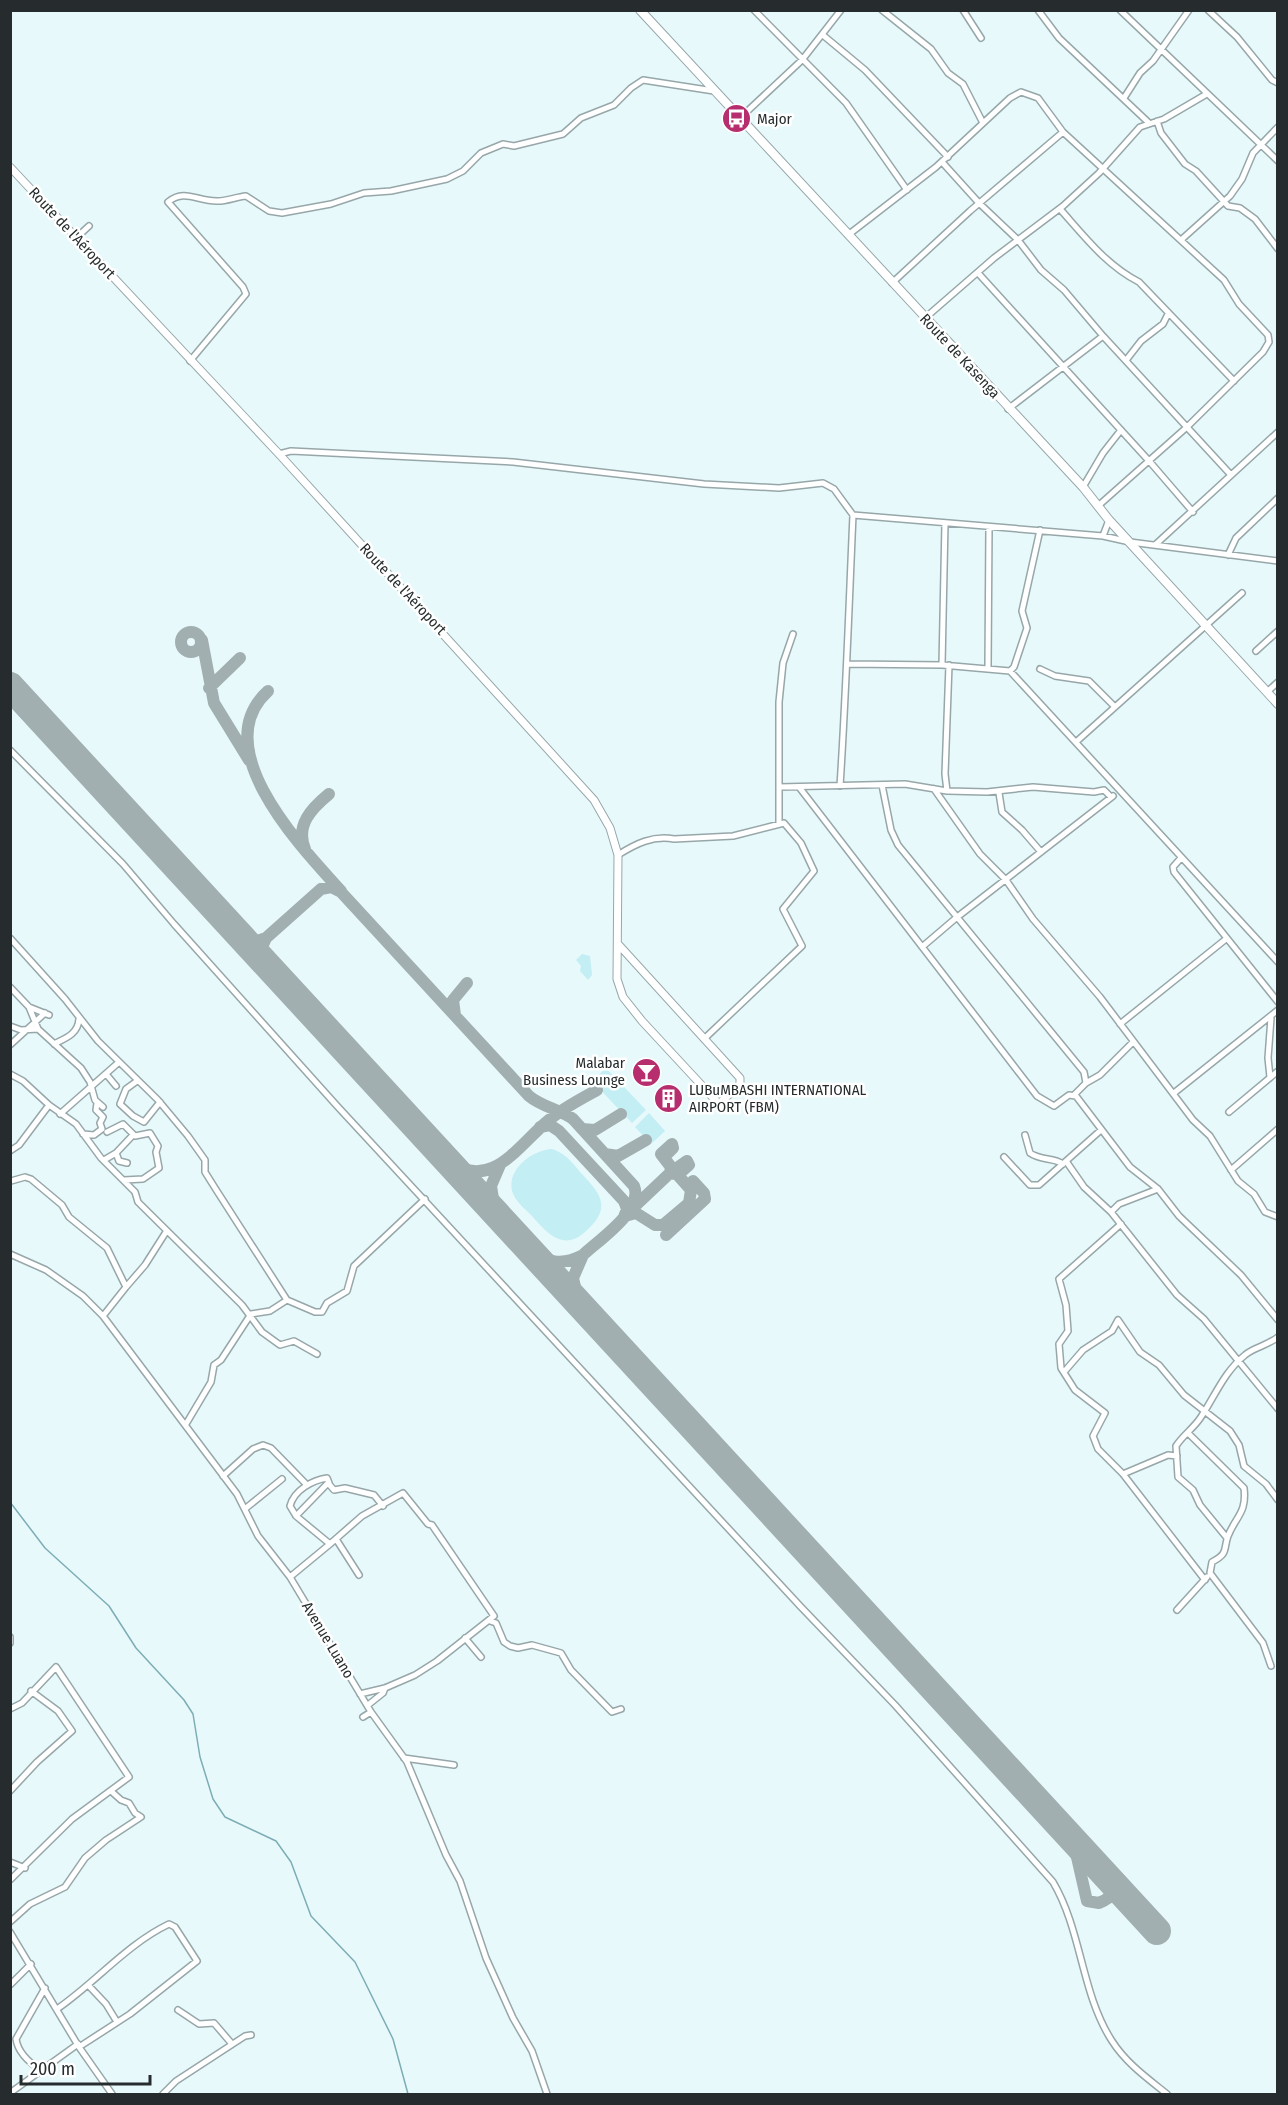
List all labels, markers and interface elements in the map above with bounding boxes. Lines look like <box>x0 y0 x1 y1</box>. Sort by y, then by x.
bus stop icon: Major <box>720 103 752 135</box>
place label: Major <box>757 110 793 128</box>
street label: Route de l'Aéroport <box>25 183 119 283</box>
street label: Route de Kasenga <box>916 310 1004 402</box>
street label: Route de l'Aéroport <box>356 539 450 639</box>
place label: Malabar Business Lounge <box>523 1054 626 1089</box>
bar icon: Malabar Business Lounge <box>630 1056 662 1088</box>
place label: LUBuMBASHI INTERNATIONAL AIRPORT (FBM) <box>689 1081 867 1116</box>
building icon: LUBuMBASHI INTERNATIONAL AIRPORT (FBM) <box>652 1083 684 1115</box>
street label: Avenue Luano <box>298 1598 358 1682</box>
scale bar <box>21 2048 150 2086</box>
text: 200 m <box>30 2058 75 2080</box>

